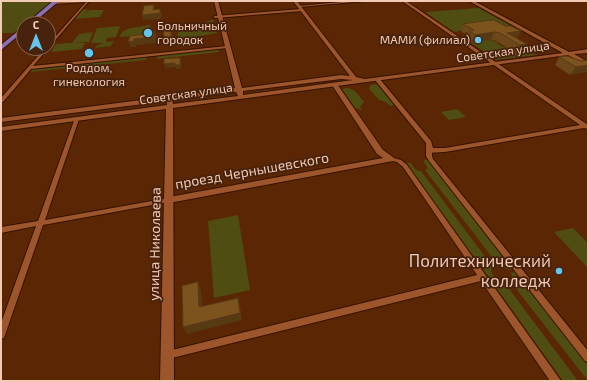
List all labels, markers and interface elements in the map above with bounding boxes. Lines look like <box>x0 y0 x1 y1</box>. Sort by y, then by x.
north arrow <box>16 16 56 56</box>
text: С <box>33 18 39 31</box>
place label: Больничный городок <box>157 19 227 47</box>
marker: Больничный городок <box>142 27 154 39</box>
place label: МАМИ (филиал) <box>380 33 470 47</box>
marker: МАМИ (филиал) <box>473 35 483 45</box>
street label: Советская улица <box>455 38 551 66</box>
marker: Роддом, гинекология <box>83 47 95 59</box>
place label: Роддом, гинекология <box>53 61 125 89</box>
street label: Советская улица <box>138 80 234 108</box>
street label: проезд Чернышевского <box>174 149 330 193</box>
street label: улица Николаева <box>146 187 164 301</box>
place label: Политехнический колледж <box>409 251 551 291</box>
marker: Политехнический колледж <box>554 266 564 276</box>

